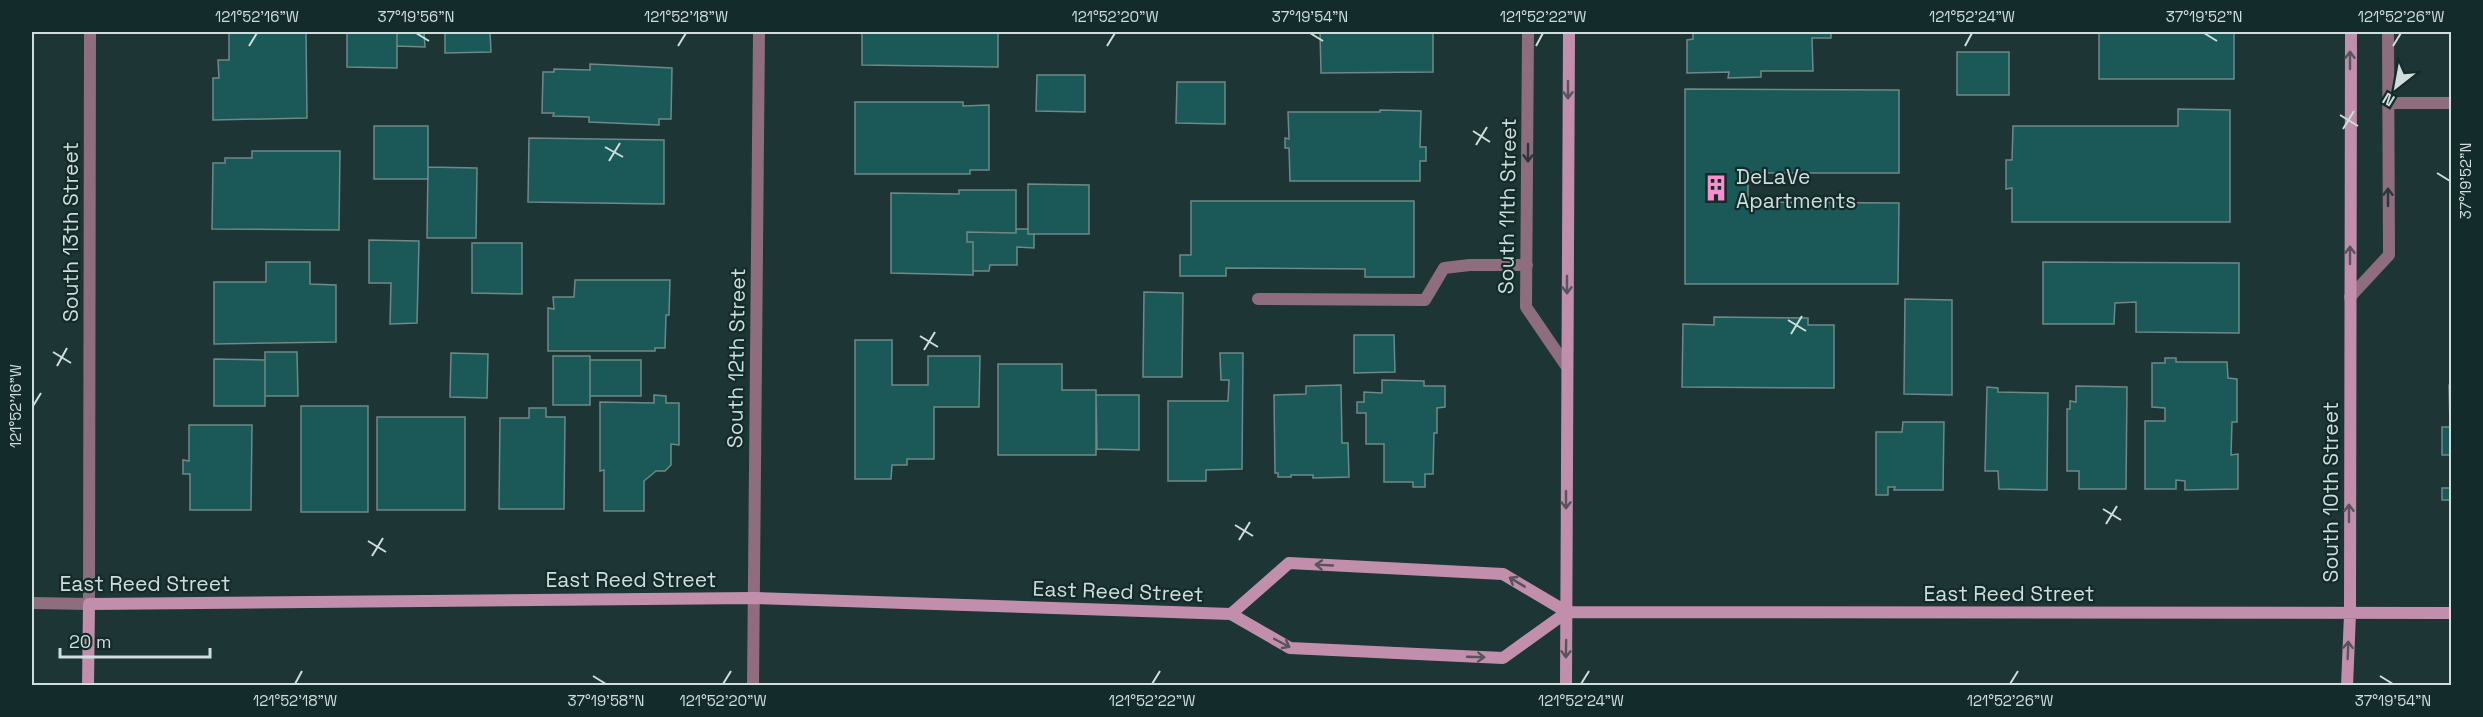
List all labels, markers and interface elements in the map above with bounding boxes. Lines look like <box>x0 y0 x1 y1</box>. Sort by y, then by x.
text: 121°52'16"W <box>215 7 299 26</box>
text: 37°19'56"N <box>378 7 454 26</box>
text: 121°52'18"W <box>644 7 728 26</box>
text: 121°52'20"W <box>1071 7 1159 26</box>
text: 37°19'54"N <box>1272 7 1348 26</box>
text: 121°52'22"W <box>1500 7 1586 26</box>
text: 121°52'24"W <box>1929 7 2015 26</box>
text: 37°19'52"N <box>2166 7 2242 26</box>
text: 121°52'26"W <box>2358 7 2444 26</box>
one-way arrow <box>2345 51 2356 71</box>
north arrow <box>2366 57 2426 117</box>
one-way arrow <box>1562 79 1574 99</box>
text: N <box>2379 88 2399 111</box>
street label: South 11th Street <box>1492 118 1522 294</box>
street label: South 13th Street <box>57 142 84 322</box>
one-way arrow <box>1522 142 1534 162</box>
text: 37°19'52"N <box>2456 143 2475 219</box>
place label: DeLaVe Apartments <box>1736 163 1856 214</box>
building icon: DeLaVe Apartments <box>1701 173 1731 203</box>
one-way arrow <box>2383 187 2394 207</box>
one-way arrow <box>2344 246 2356 266</box>
street label: South 12th Street <box>721 268 751 448</box>
one-way arrow <box>1561 274 1573 294</box>
text: 121°52'16"W <box>6 364 25 448</box>
street label: South 10th Street <box>2317 402 2344 582</box>
one-way arrow <box>1560 489 1572 509</box>
one-way arrow <box>2343 504 2355 524</box>
one-way arrow <box>1315 559 1335 570</box>
street label: East Reed Street <box>546 566 716 593</box>
street label: East Reed Street <box>60 570 230 597</box>
street label: East Reed Street <box>1032 575 1204 607</box>
one-way arrow <box>1509 576 1526 588</box>
street label: East Reed Street <box>1924 580 2094 607</box>
scale bar <box>60 621 210 659</box>
text: 20 m <box>69 630 112 653</box>
one-way arrow <box>1273 638 1291 649</box>
one-way arrow <box>1561 638 1572 658</box>
one-way arrow <box>2343 640 2354 660</box>
one-way arrow <box>1465 652 1485 663</box>
text: 121°52'18"W <box>253 691 337 710</box>
text: 37°19'58"N <box>567 691 645 710</box>
text: 121°52'20"W <box>679 691 767 710</box>
text: 121°52'22"W <box>1109 691 1195 710</box>
text: 121°52'24"W <box>1538 691 1624 710</box>
text: 121°52'26"W <box>1967 691 2053 710</box>
text: 37°19'54"N <box>2355 691 2431 710</box>

